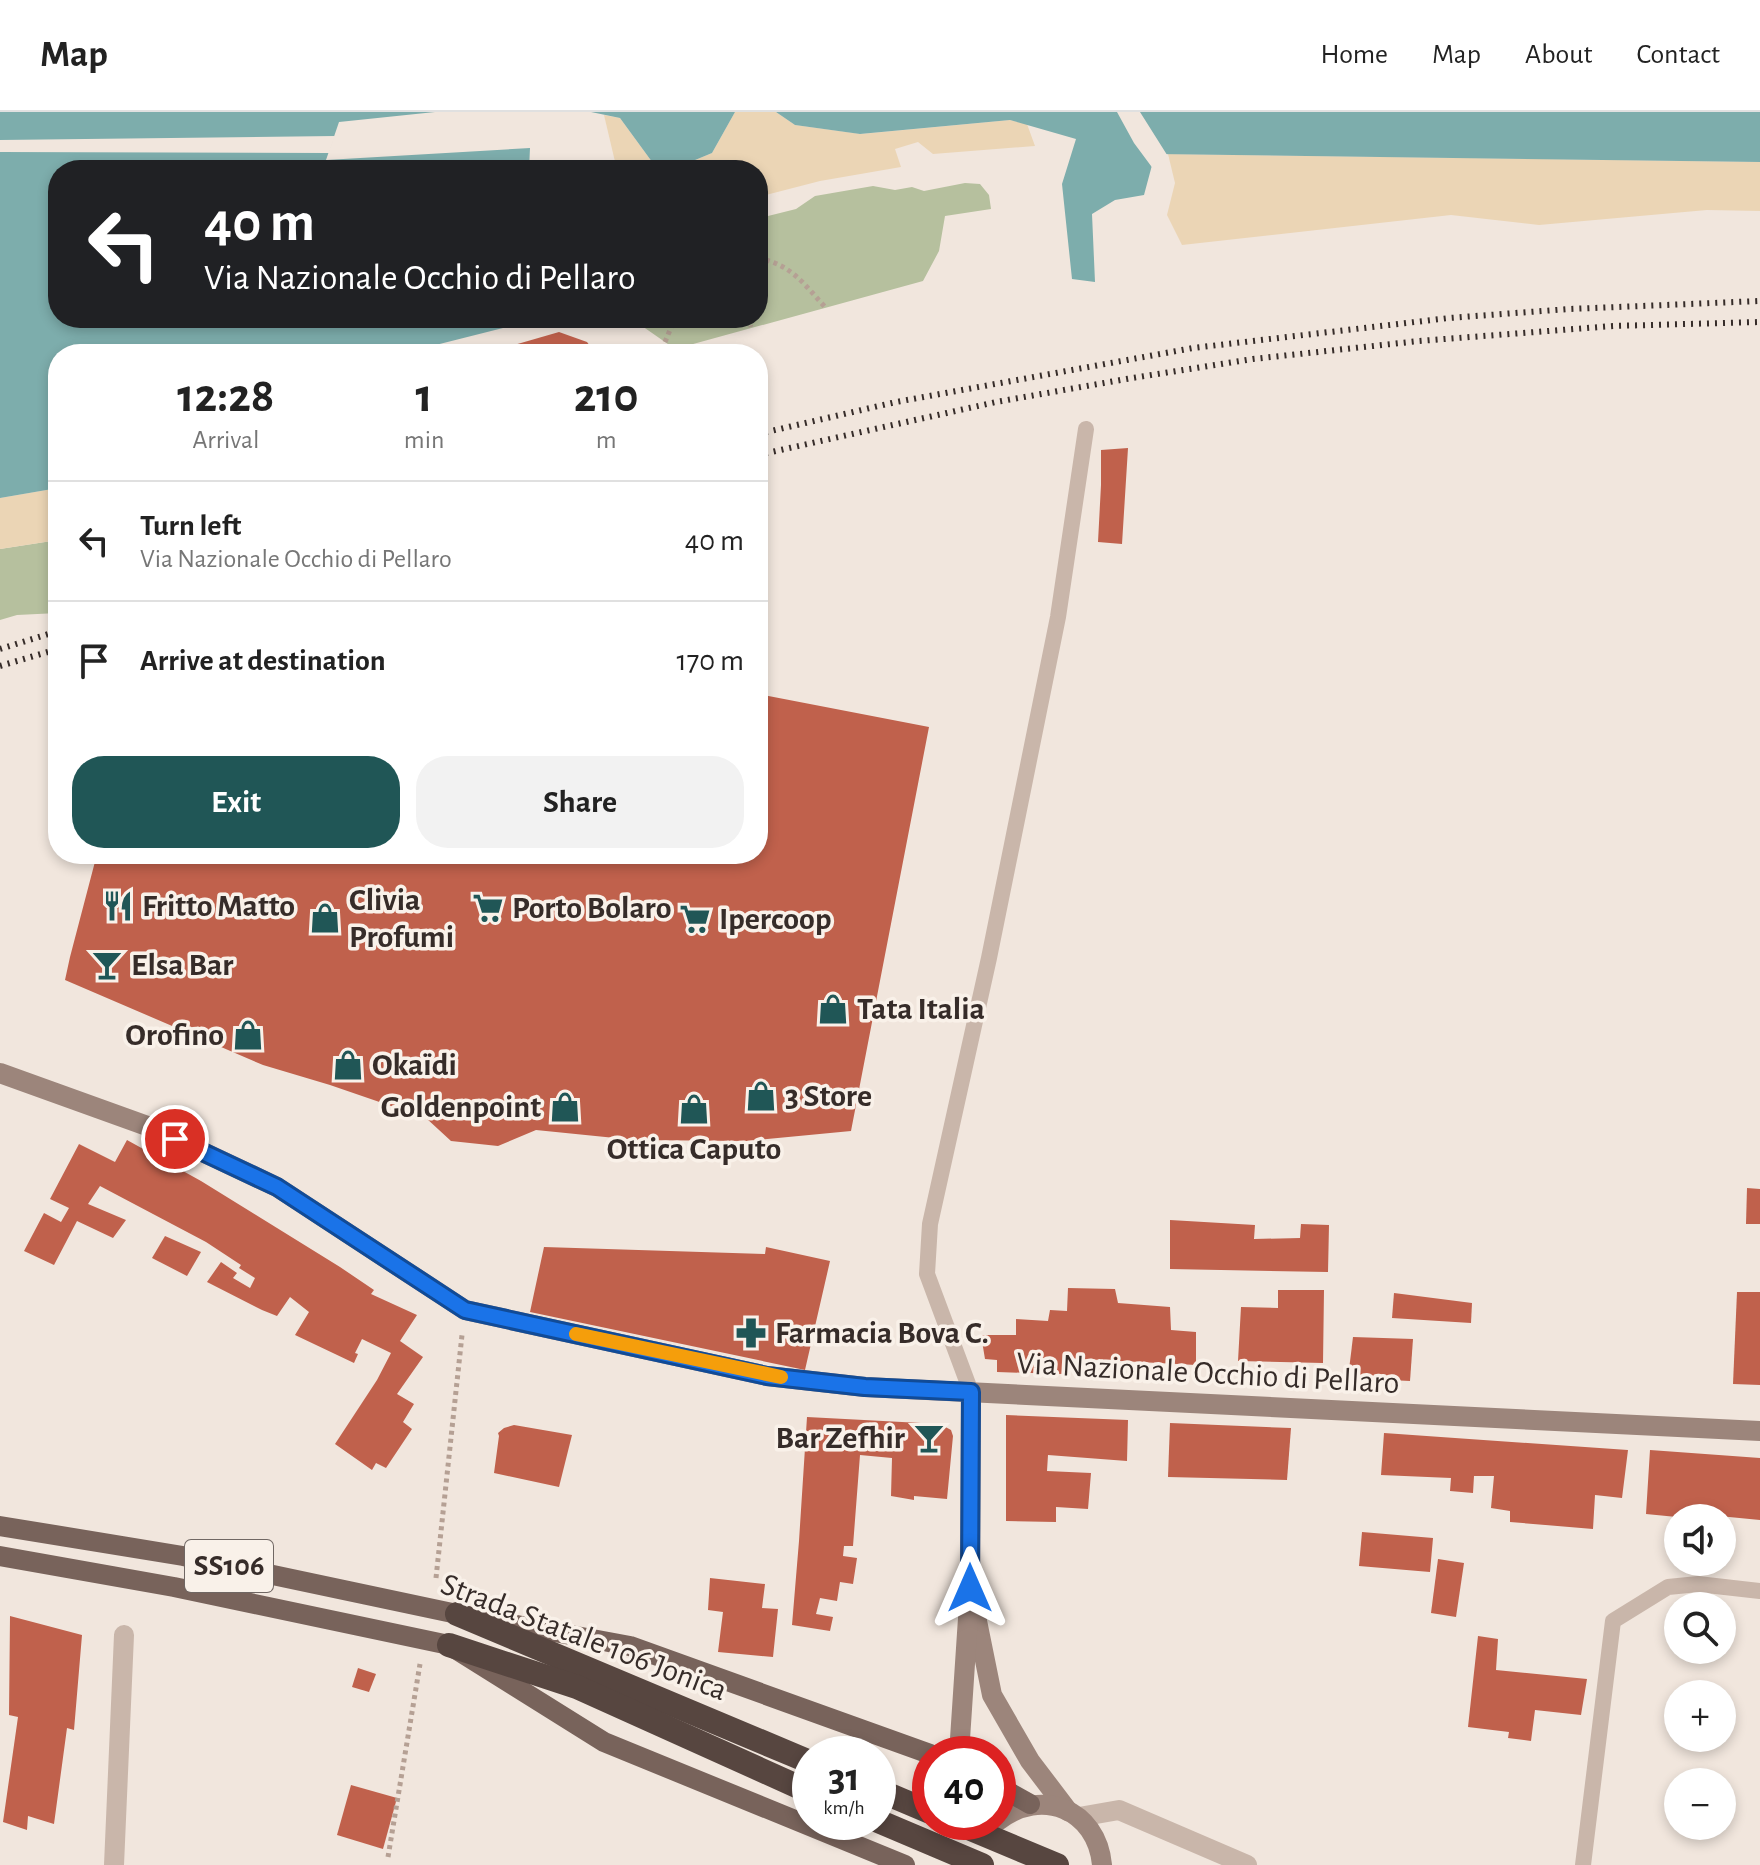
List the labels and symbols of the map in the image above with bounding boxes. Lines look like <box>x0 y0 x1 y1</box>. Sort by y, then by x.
place label: Clivia Profumi <box>349 884 454 953</box>
restaurant icon: Fritto Matto <box>101 889 135 923</box>
place label: Fritto Matto <box>142 890 295 922</box>
supermarket icon: Porto Bolaro <box>471 891 505 925</box>
place label: Porto Bolaro <box>512 892 672 924</box>
shop icon: Clivia Profumi <box>308 901 342 935</box>
supermarket icon: Ipercoop <box>678 902 712 936</box>
place label: Ipercoop <box>719 903 831 935</box>
bar icon: Elsa Bar <box>90 948 124 982</box>
place label: Elsa Bar <box>131 949 233 981</box>
shop icon: Tata Italia <box>816 992 850 1026</box>
place label: Tata Italia <box>857 993 985 1025</box>
shop icon: Orofino <box>231 1018 265 1052</box>
place label: Orofino <box>125 1019 224 1051</box>
shop icon: Okaïdi <box>331 1048 365 1082</box>
place label: Okaïdi <box>372 1049 457 1081</box>
shop icon: 3 Store <box>744 1079 778 1113</box>
place label: 3 Store <box>785 1080 872 1112</box>
shop icon: Goldenpoint <box>548 1090 582 1124</box>
place label: Goldenpoint <box>381 1091 541 1123</box>
shop icon: Ottica Caputo <box>677 1092 711 1126</box>
pin <box>141 1105 209 1173</box>
place label: Ottica Caputo <box>607 1133 781 1165</box>
pharmacy icon: Farmacia Bova C. <box>734 1316 768 1350</box>
place label: Farmacia Bova C. <box>775 1317 989 1349</box>
street label: Via Nazionale Occhio di Pellaro <box>1016 1347 1400 1399</box>
bar icon: Bar Zefhir <box>912 1421 946 1455</box>
place label: Bar Zefhir <box>775 1422 905 1454</box>
road number: SS106 <box>185 1540 273 1592</box>
position arrow <box>928 1546 1012 1630</box>
street label: Strada Statale 106 Jonica <box>437 1568 731 1706</box>
speed limit sign: 40 <box>912 1736 1016 1840</box>

